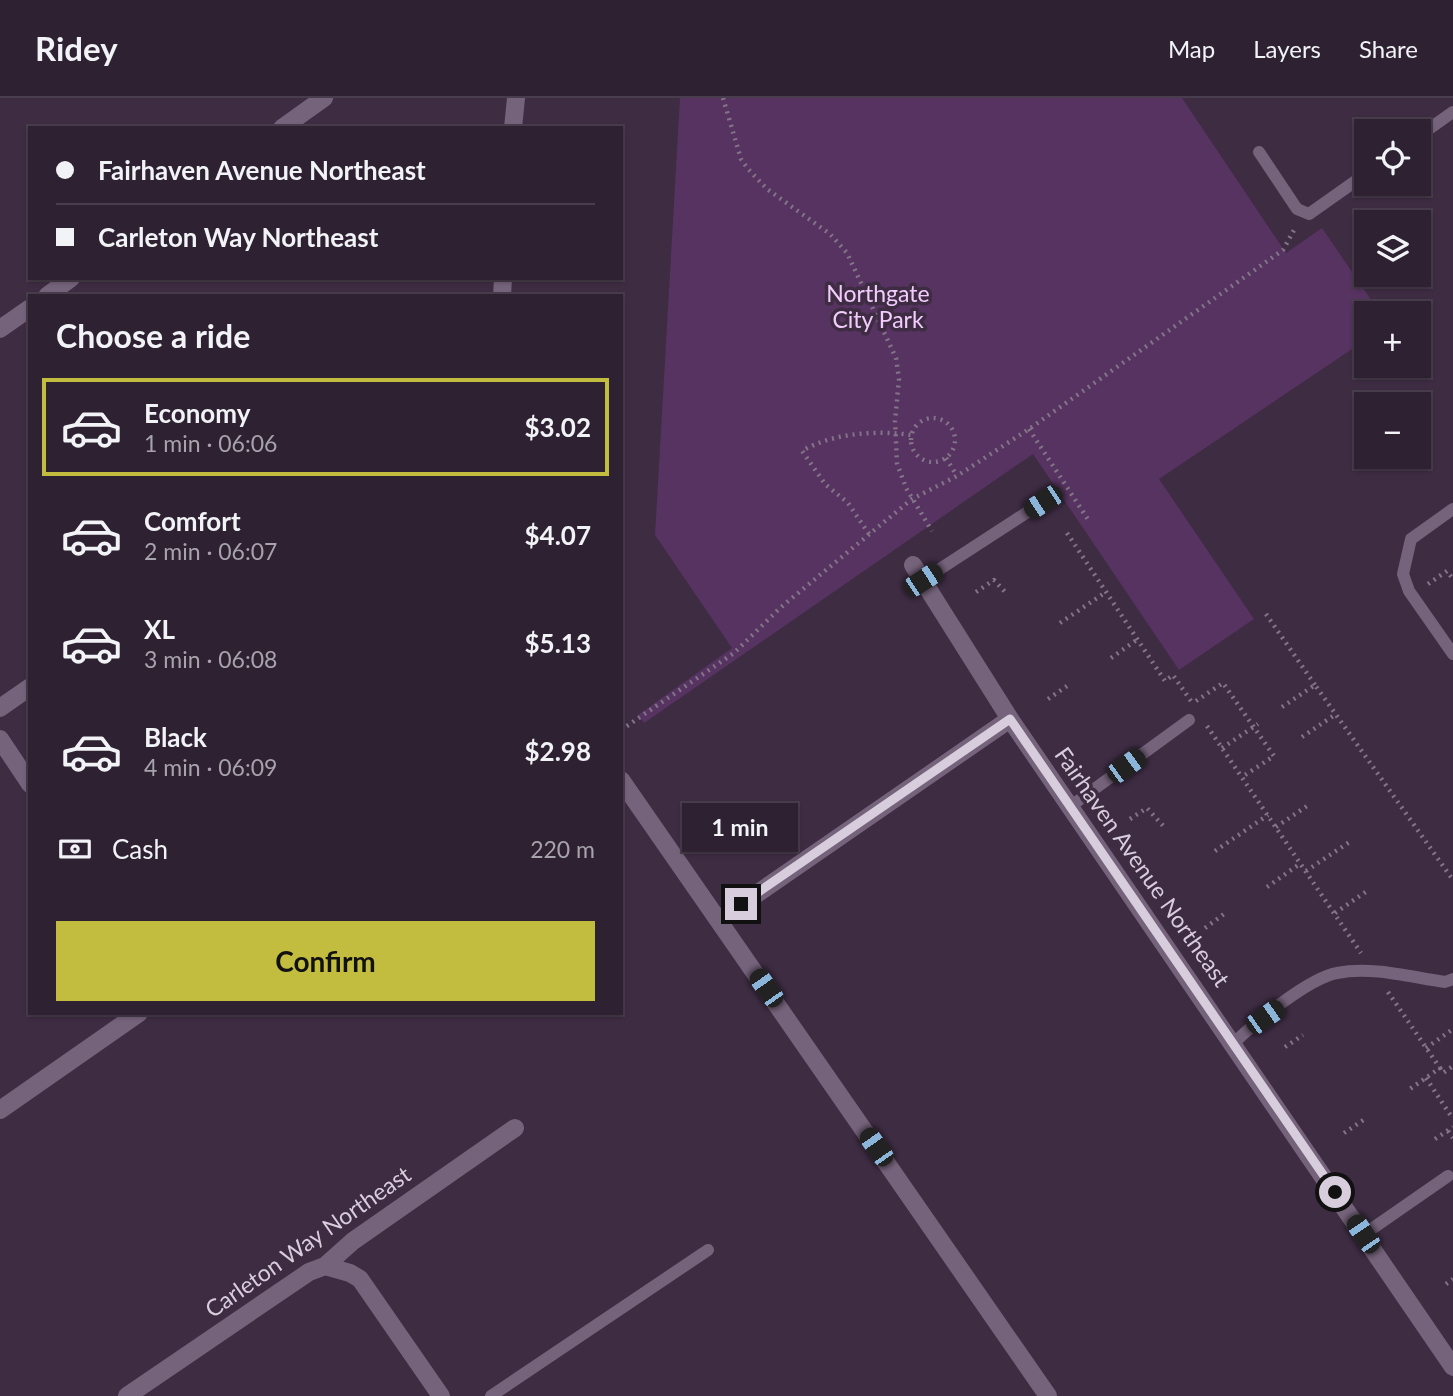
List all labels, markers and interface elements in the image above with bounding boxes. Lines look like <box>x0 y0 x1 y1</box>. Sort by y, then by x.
text: Ridey <box>35 28 118 68</box>
text: Map <box>1168 34 1215 63</box>
text: Layers <box>1253 34 1321 63</box>
text: Share <box>1359 34 1418 63</box>
map controls <box>1354 119 1431 469</box>
button: locate <box>1354 119 1431 196</box>
text: Fairhaven Avenue Northeast <box>98 154 426 186</box>
button: layers <box>1354 210 1431 287</box>
text: Carleton Way Northeast <box>98 221 378 253</box>
park label: Northgate City Park <box>826 279 930 333</box>
button: + <box>1354 301 1431 378</box>
text: Choose a ride <box>56 316 250 355</box>
button: − <box>1354 392 1431 469</box>
icon: car <box>60 396 123 459</box>
text: Economy <box>144 397 250 429</box>
text: $3.02 <box>525 411 591 443</box>
text: 1 min · 06:06 <box>144 429 277 457</box>
car <box>1020 482 1067 522</box>
icon: car <box>60 504 123 567</box>
text: Comfort <box>144 505 241 537</box>
text: $4.07 <box>525 519 591 551</box>
text: 2 min · 06:07 <box>144 537 277 565</box>
car <box>900 560 947 600</box>
icon: car <box>60 612 123 675</box>
text: XL <box>144 613 175 645</box>
text: $5.13 <box>525 627 591 659</box>
text: 3 min · 06:08 <box>144 645 277 673</box>
icon: car <box>60 720 123 783</box>
text: Black <box>144 721 207 753</box>
text: $2.98 <box>525 735 591 767</box>
street label: Fairhaven Avenue Northeast <box>1049 741 1237 992</box>
car <box>1103 745 1150 787</box>
text: 4 min · 06:09 <box>144 753 277 781</box>
callout: 1 min <box>683 802 799 852</box>
text: 1 min <box>711 813 769 841</box>
icon: cash <box>56 830 94 868</box>
text: Cash <box>112 833 168 865</box>
text: 220 m <box>530 835 595 863</box>
route end <box>725 888 757 920</box>
button: Confirm <box>56 921 595 1001</box>
car <box>746 965 787 1011</box>
car <box>1242 996 1289 1038</box>
car <box>856 1124 897 1170</box>
street label: Carleton Way Northeast <box>199 1159 416 1323</box>
route start <box>1319 1176 1351 1208</box>
car <box>1343 1211 1384 1257</box>

